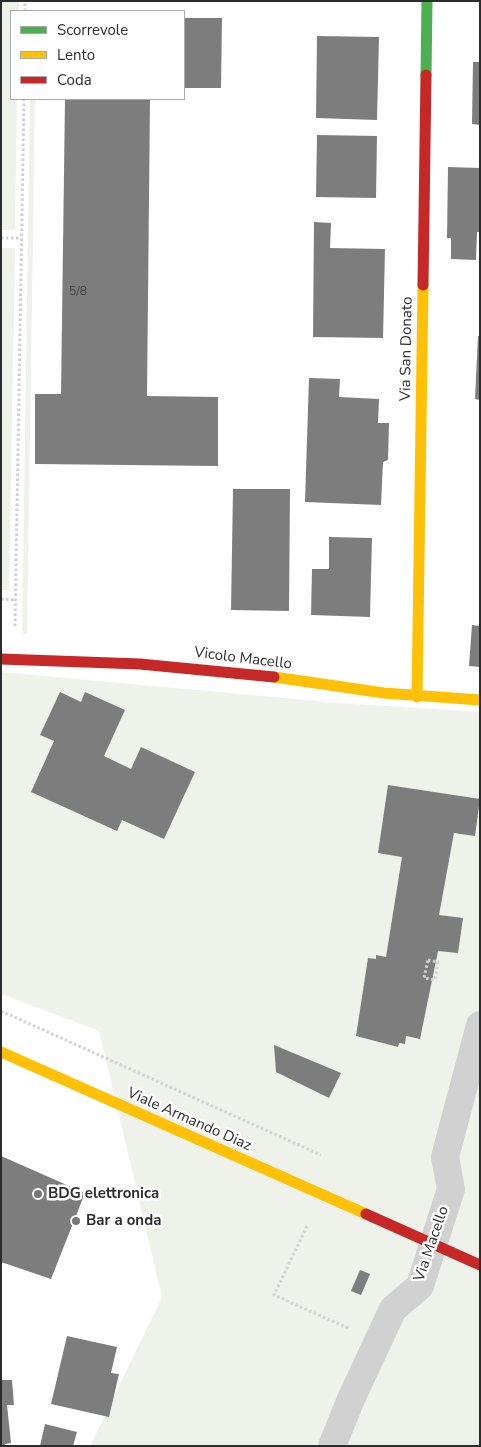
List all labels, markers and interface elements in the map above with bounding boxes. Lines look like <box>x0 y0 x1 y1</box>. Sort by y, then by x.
legend <box>10 10 185 100</box>
text: Scorrevole <box>57 20 128 40</box>
text: Lento <box>57 45 95 65</box>
text: Coda <box>57 70 92 90</box>
house number: 5/8 <box>69 285 87 299</box>
street label: Via San Donato <box>397 297 417 401</box>
street label: Vicolo Macello <box>193 644 293 674</box>
street label: Viale Armando Diaz <box>124 1085 254 1155</box>
place label: BDG elettronica <box>48 1185 159 1203</box>
marker: BDG elettronica <box>32 1188 44 1200</box>
street label: Via Macello <box>411 1204 453 1284</box>
place label: Bar a onda <box>86 1212 161 1230</box>
marker: Bar a onda <box>70 1215 82 1227</box>

